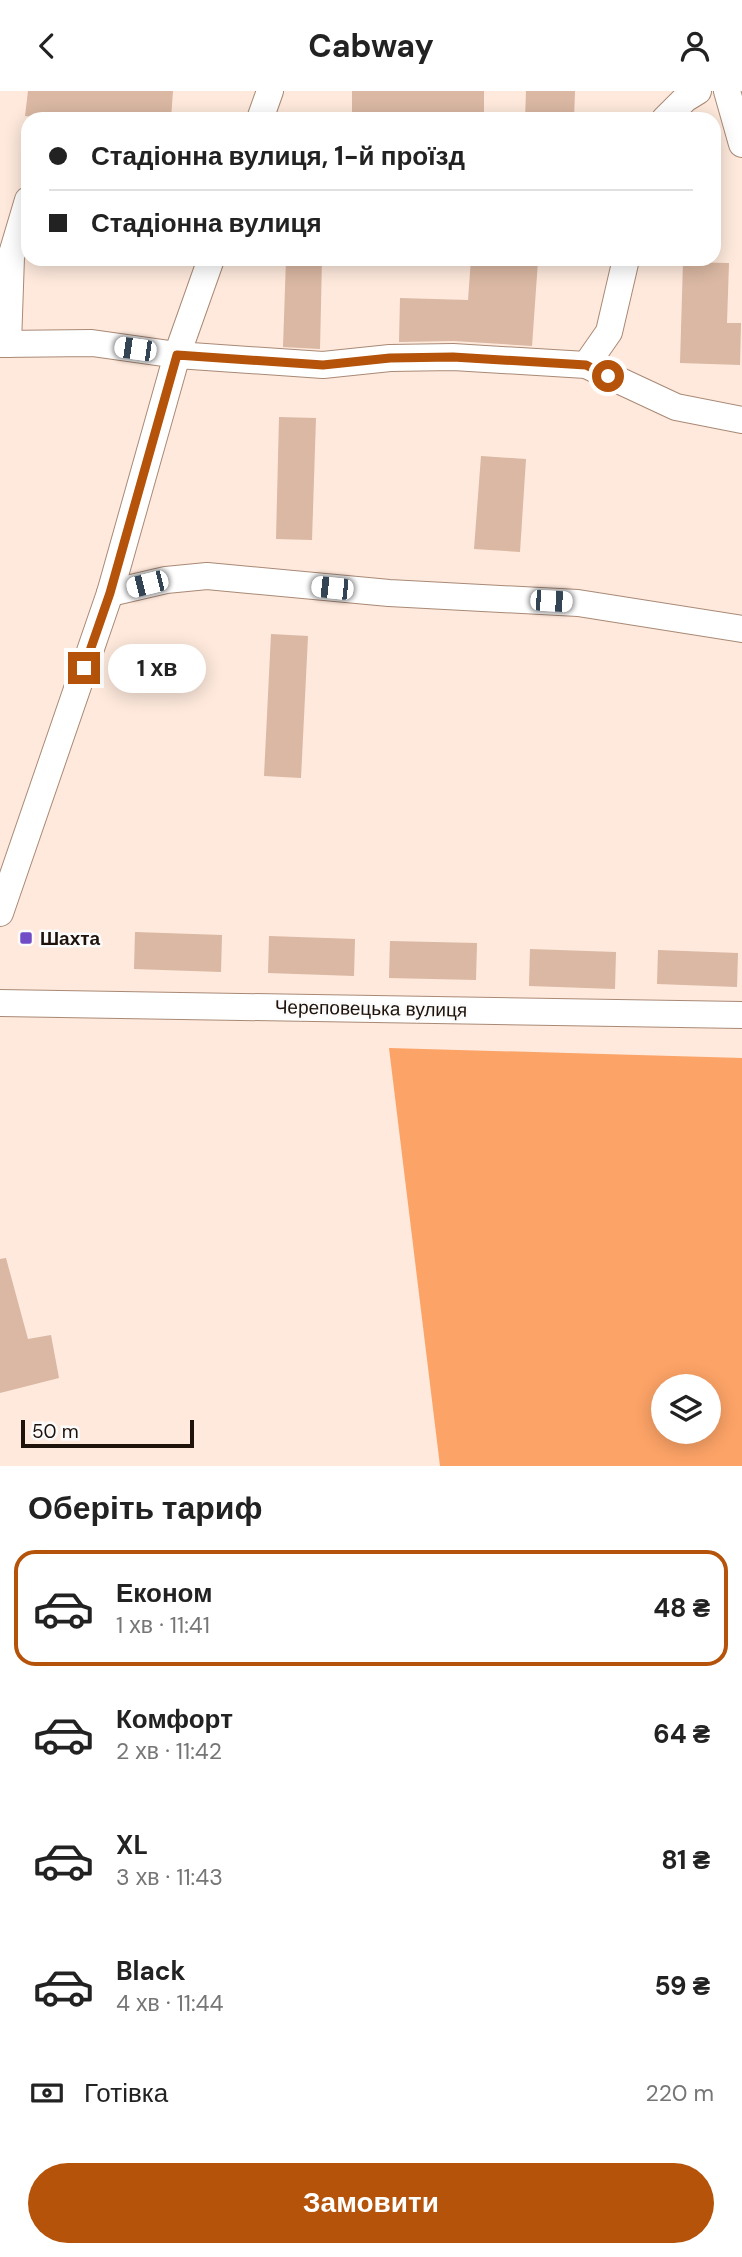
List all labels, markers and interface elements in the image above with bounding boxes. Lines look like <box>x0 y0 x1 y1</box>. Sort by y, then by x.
text: Cabway <box>308 25 434 67</box>
icon: back <box>28 27 66 65</box>
icon: person <box>676 27 714 65</box>
text: Стадіонна вулиця, 1-й проїзд <box>91 139 465 173</box>
text: Стадіонна вулиця <box>91 206 322 240</box>
car <box>113 336 158 362</box>
route start <box>592 360 624 392</box>
car <box>125 569 170 599</box>
car <box>311 575 354 601</box>
car <box>530 589 573 613</box>
callout: 1 хв <box>108 643 206 693</box>
route end <box>68 652 100 684</box>
text: 1 хв <box>137 653 177 683</box>
place label: Шахта <box>40 926 101 951</box>
marker: Шахта <box>18 930 34 946</box>
street label: Череповецька вулиця <box>275 994 467 1023</box>
map controls <box>651 1374 721 1444</box>
button: layers <box>651 1374 721 1444</box>
scale bar <box>21 1417 194 1449</box>
text: 50 m <box>32 1419 79 1444</box>
text: Оберіть тариф <box>28 1487 262 1529</box>
text: Економ <box>116 1576 212 1610</box>
icon: car <box>32 1577 95 1640</box>
text: 48 ₴ <box>653 1591 710 1625</box>
text: 1 хв · 11:41 <box>116 1610 210 1640</box>
text: Комфорт <box>116 1702 233 1736</box>
icon: car <box>32 1703 95 1766</box>
text: 64 ₴ <box>653 1717 710 1751</box>
text: 2 хв · 11:42 <box>116 1736 222 1766</box>
text: XL <box>116 1828 148 1862</box>
icon: car <box>32 1829 95 1892</box>
text: 81 ₴ <box>661 1843 710 1877</box>
text: 3 хв · 11:43 <box>116 1862 223 1892</box>
text: Black <box>116 1954 186 1988</box>
icon: car <box>32 1955 95 2018</box>
text: 59 ₴ <box>654 1969 710 2003</box>
text: 4 хв · 11:44 <box>116 1988 224 2018</box>
icon: cash <box>28 2074 66 2112</box>
text: Готівка <box>84 2076 168 2110</box>
text: 220 m <box>645 2078 714 2108</box>
button: Замовити <box>28 2163 714 2243</box>

